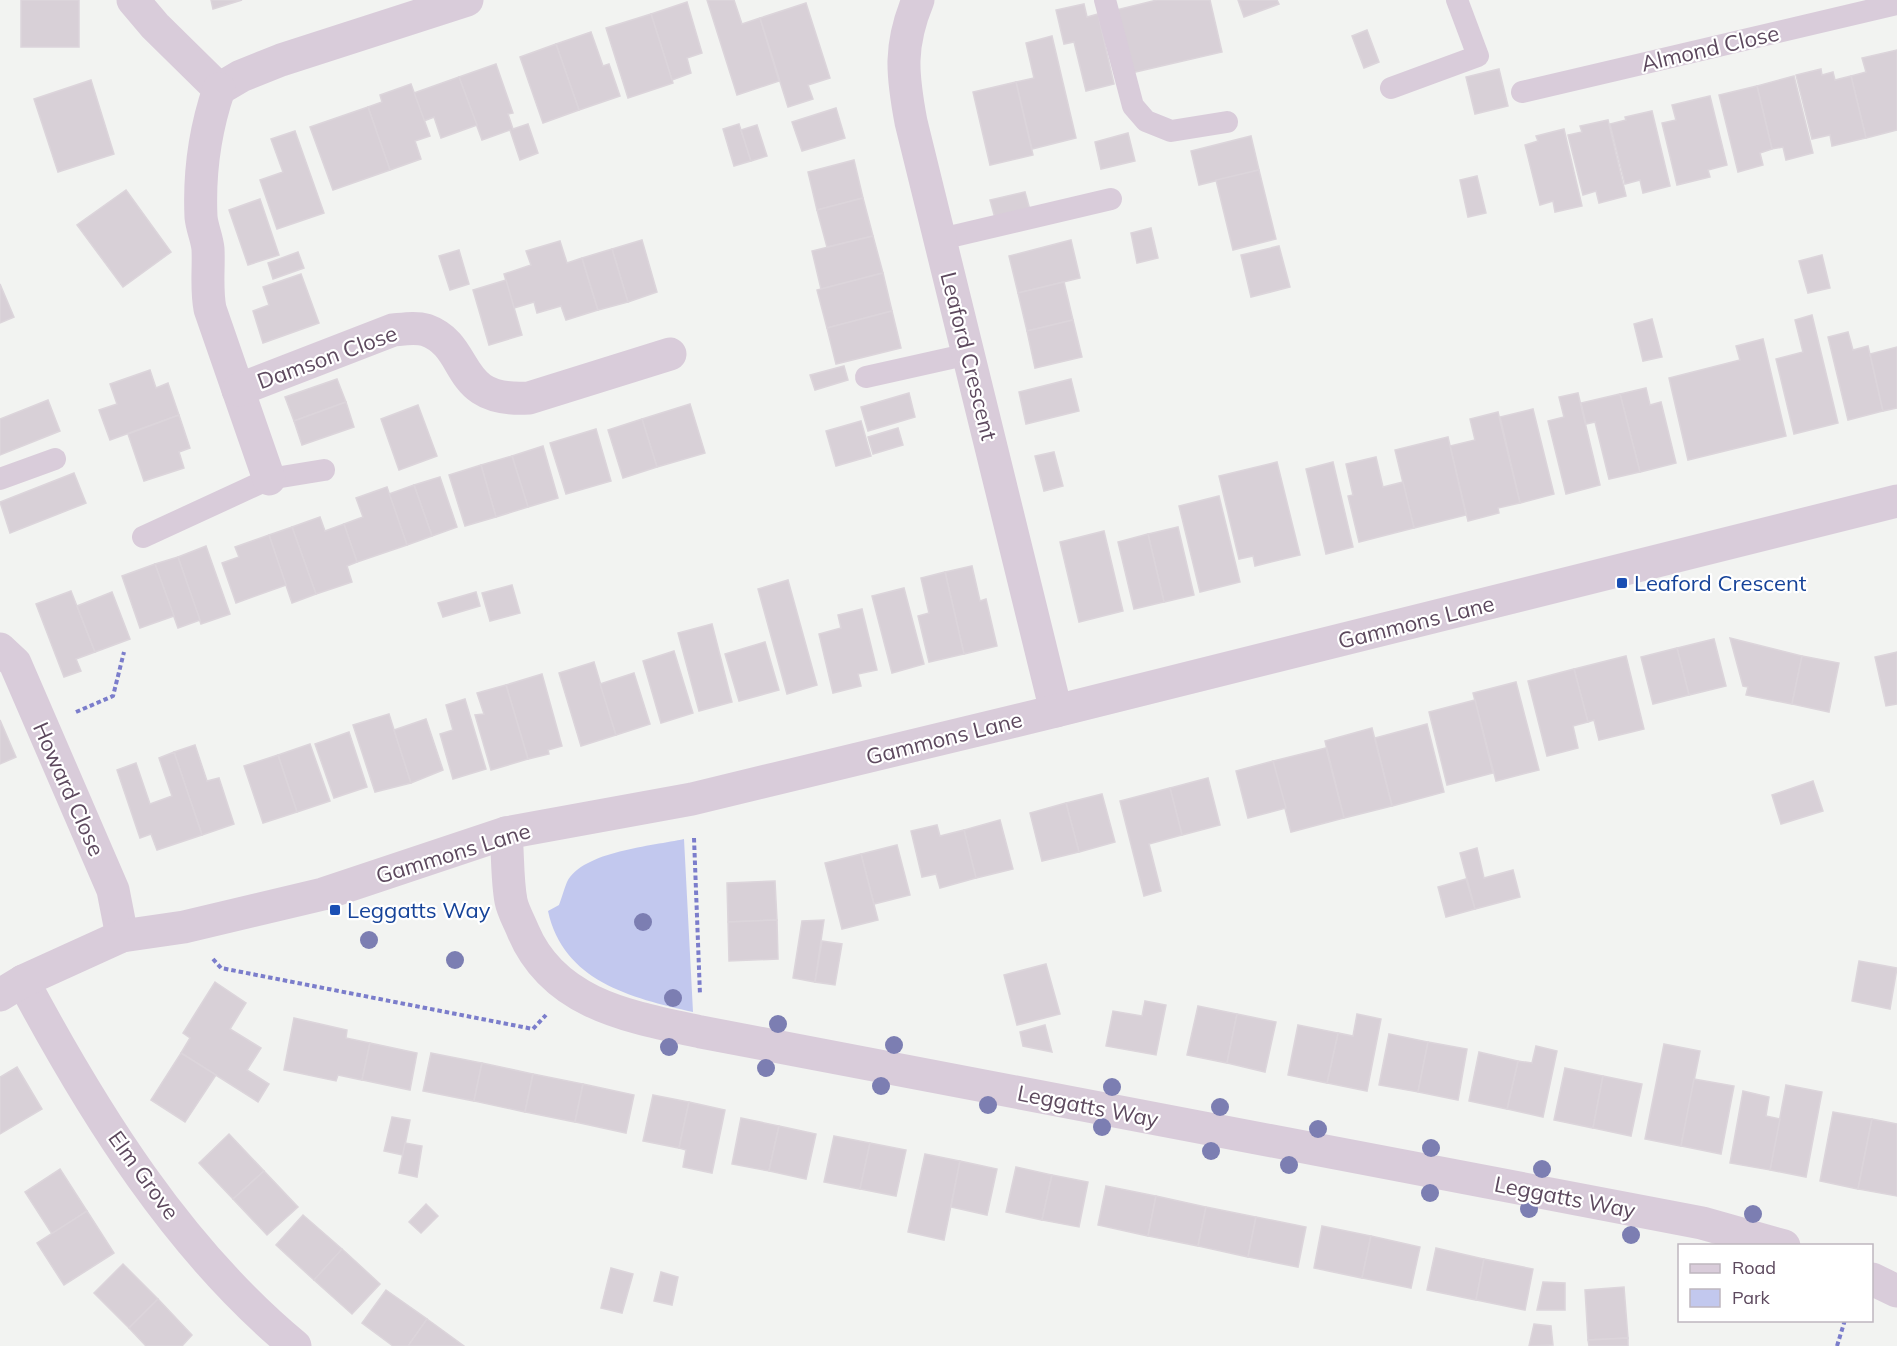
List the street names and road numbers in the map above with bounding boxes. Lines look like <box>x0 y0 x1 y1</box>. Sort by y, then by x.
street label: Almond Close <box>1638 19 1782 77</box>
street label: Leaford Crescent <box>935 269 1004 443</box>
street label: Damson Close <box>253 319 401 395</box>
street label: Gammons Lane <box>1335 589 1497 655</box>
street label: Gammons Lane <box>863 705 1025 771</box>
street label: Howard Close <box>27 718 111 860</box>
street label: Gammons Lane <box>372 816 534 890</box>
street label: Leggatts Way <box>1015 1079 1161 1133</box>
street label: Elm Grove <box>102 1125 186 1225</box>
street label: Leggatts Way <box>1492 1170 1638 1224</box>

